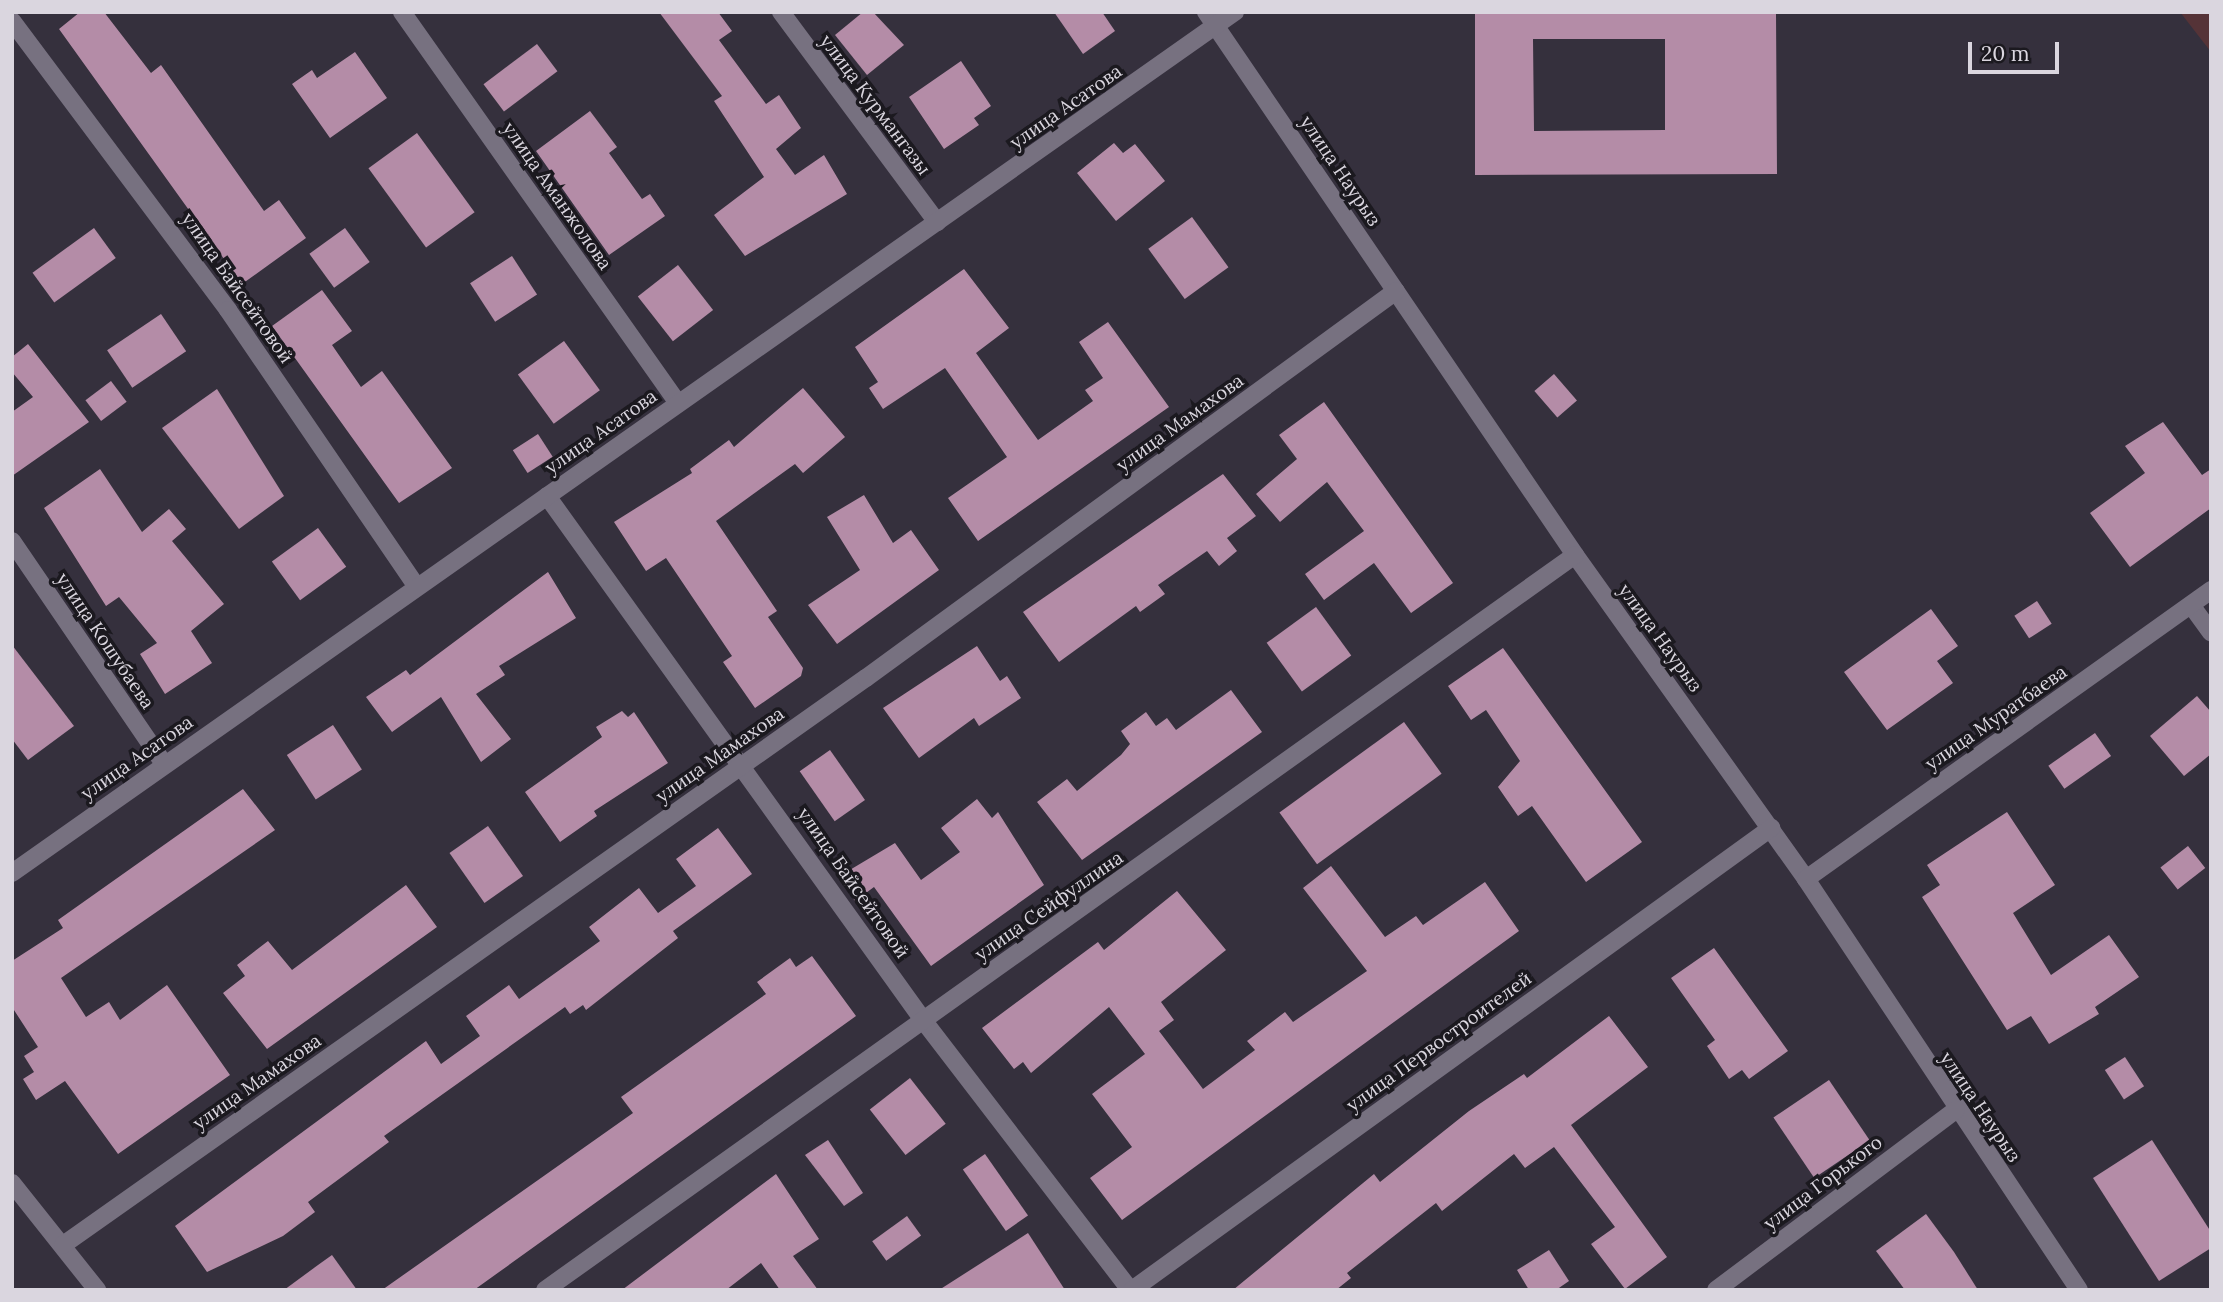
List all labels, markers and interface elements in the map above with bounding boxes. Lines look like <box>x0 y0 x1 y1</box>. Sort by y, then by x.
scale bar <box>1971 28 2062 72</box>
street label: улица Курмангазы <box>815 30 935 180</box>
text: 20 m <box>1981 40 2030 67</box>
street label: улица Асатова <box>1006 60 1126 154</box>
street label: улица Наурыз <box>1295 112 1385 230</box>
street label: улица Аманжолова <box>497 118 617 274</box>
street label: улица Байсейтовой <box>176 208 298 368</box>
street label: улица Мамахова <box>1112 369 1248 477</box>
street label: улица Асатова <box>541 385 661 479</box>
street label: улица Кошубаева <box>51 569 159 713</box>
street label: улица Наурыз <box>1613 579 1707 697</box>
street label: улица Муратбаева <box>1921 661 2071 775</box>
street label: улица Мамахова <box>651 702 789 808</box>
street label: улица Асатова <box>77 711 197 805</box>
street label: улица Байсейтовой <box>792 803 914 963</box>
street label: улица Сейфуллина <box>970 846 1128 966</box>
street label: улица Первостроителей <box>1342 967 1536 1117</box>
street label: улица Мамахова <box>188 1029 326 1135</box>
street label: улица Наурыз <box>1935 1048 2025 1166</box>
street label: улица Горького <box>1759 1131 1887 1235</box>

